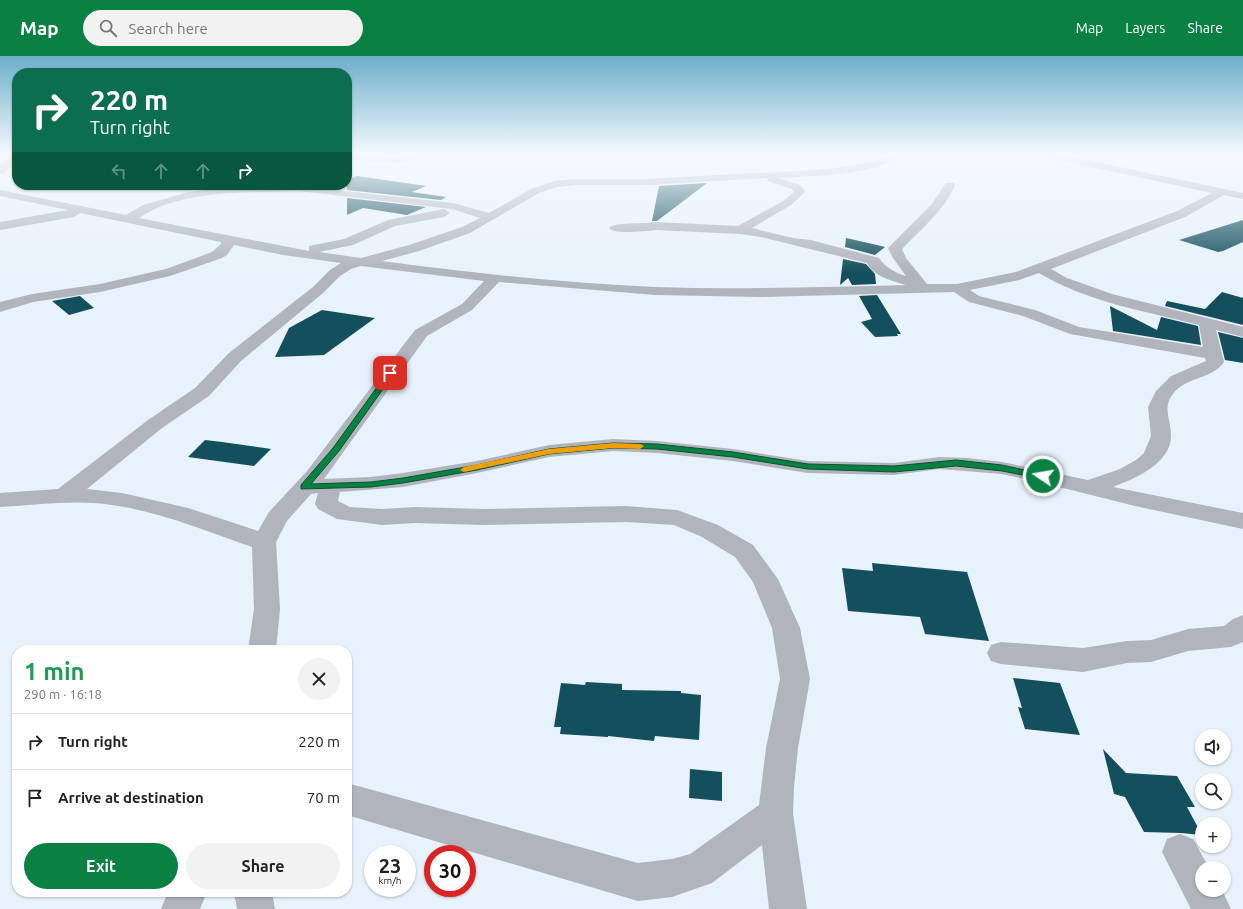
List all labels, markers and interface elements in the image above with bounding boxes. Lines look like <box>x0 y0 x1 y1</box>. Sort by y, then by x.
search box <box>83 10 363 46</box>
text: Map <box>20 17 59 39</box>
icon: search <box>97 17 119 39</box>
text: Search here <box>129 20 208 37</box>
text: Map <box>1076 20 1103 36</box>
text: Layers <box>1125 20 1165 36</box>
text: Share <box>1187 20 1223 36</box>
icon: right <box>24 84 76 136</box>
text: 220 m <box>90 84 168 115</box>
text: Turn right <box>90 117 170 137</box>
icon: left <box>108 160 130 182</box>
icon: ahead <box>150 160 172 182</box>
icon: ahead <box>192 160 214 182</box>
icon: right <box>234 160 256 182</box>
pin <box>373 356 407 390</box>
icon: arrive <box>379 362 401 384</box>
position arrow <box>1022 455 1064 497</box>
text: 1 min <box>24 658 85 685</box>
button: close <box>298 658 340 700</box>
text: 290 m · 16:18 <box>24 687 102 701</box>
map controls <box>1195 729 1231 897</box>
button: sound <box>1195 729 1231 765</box>
icon: right <box>24 731 46 753</box>
text: Turn right <box>58 733 128 750</box>
text: 220 m <box>298 733 340 750</box>
button: search <box>1195 773 1231 809</box>
icon: arrive <box>24 787 46 809</box>
text: Arrive at destination <box>58 789 204 806</box>
text: 70 m <box>307 789 340 806</box>
button: + <box>1195 817 1231 853</box>
button: Exit <box>24 843 178 889</box>
button: Share <box>186 843 340 889</box>
speed limit sign: 30 <box>424 845 476 897</box>
text: 23 <box>379 854 401 877</box>
button: − <box>1195 861 1231 897</box>
text: km/h <box>378 875 402 886</box>

